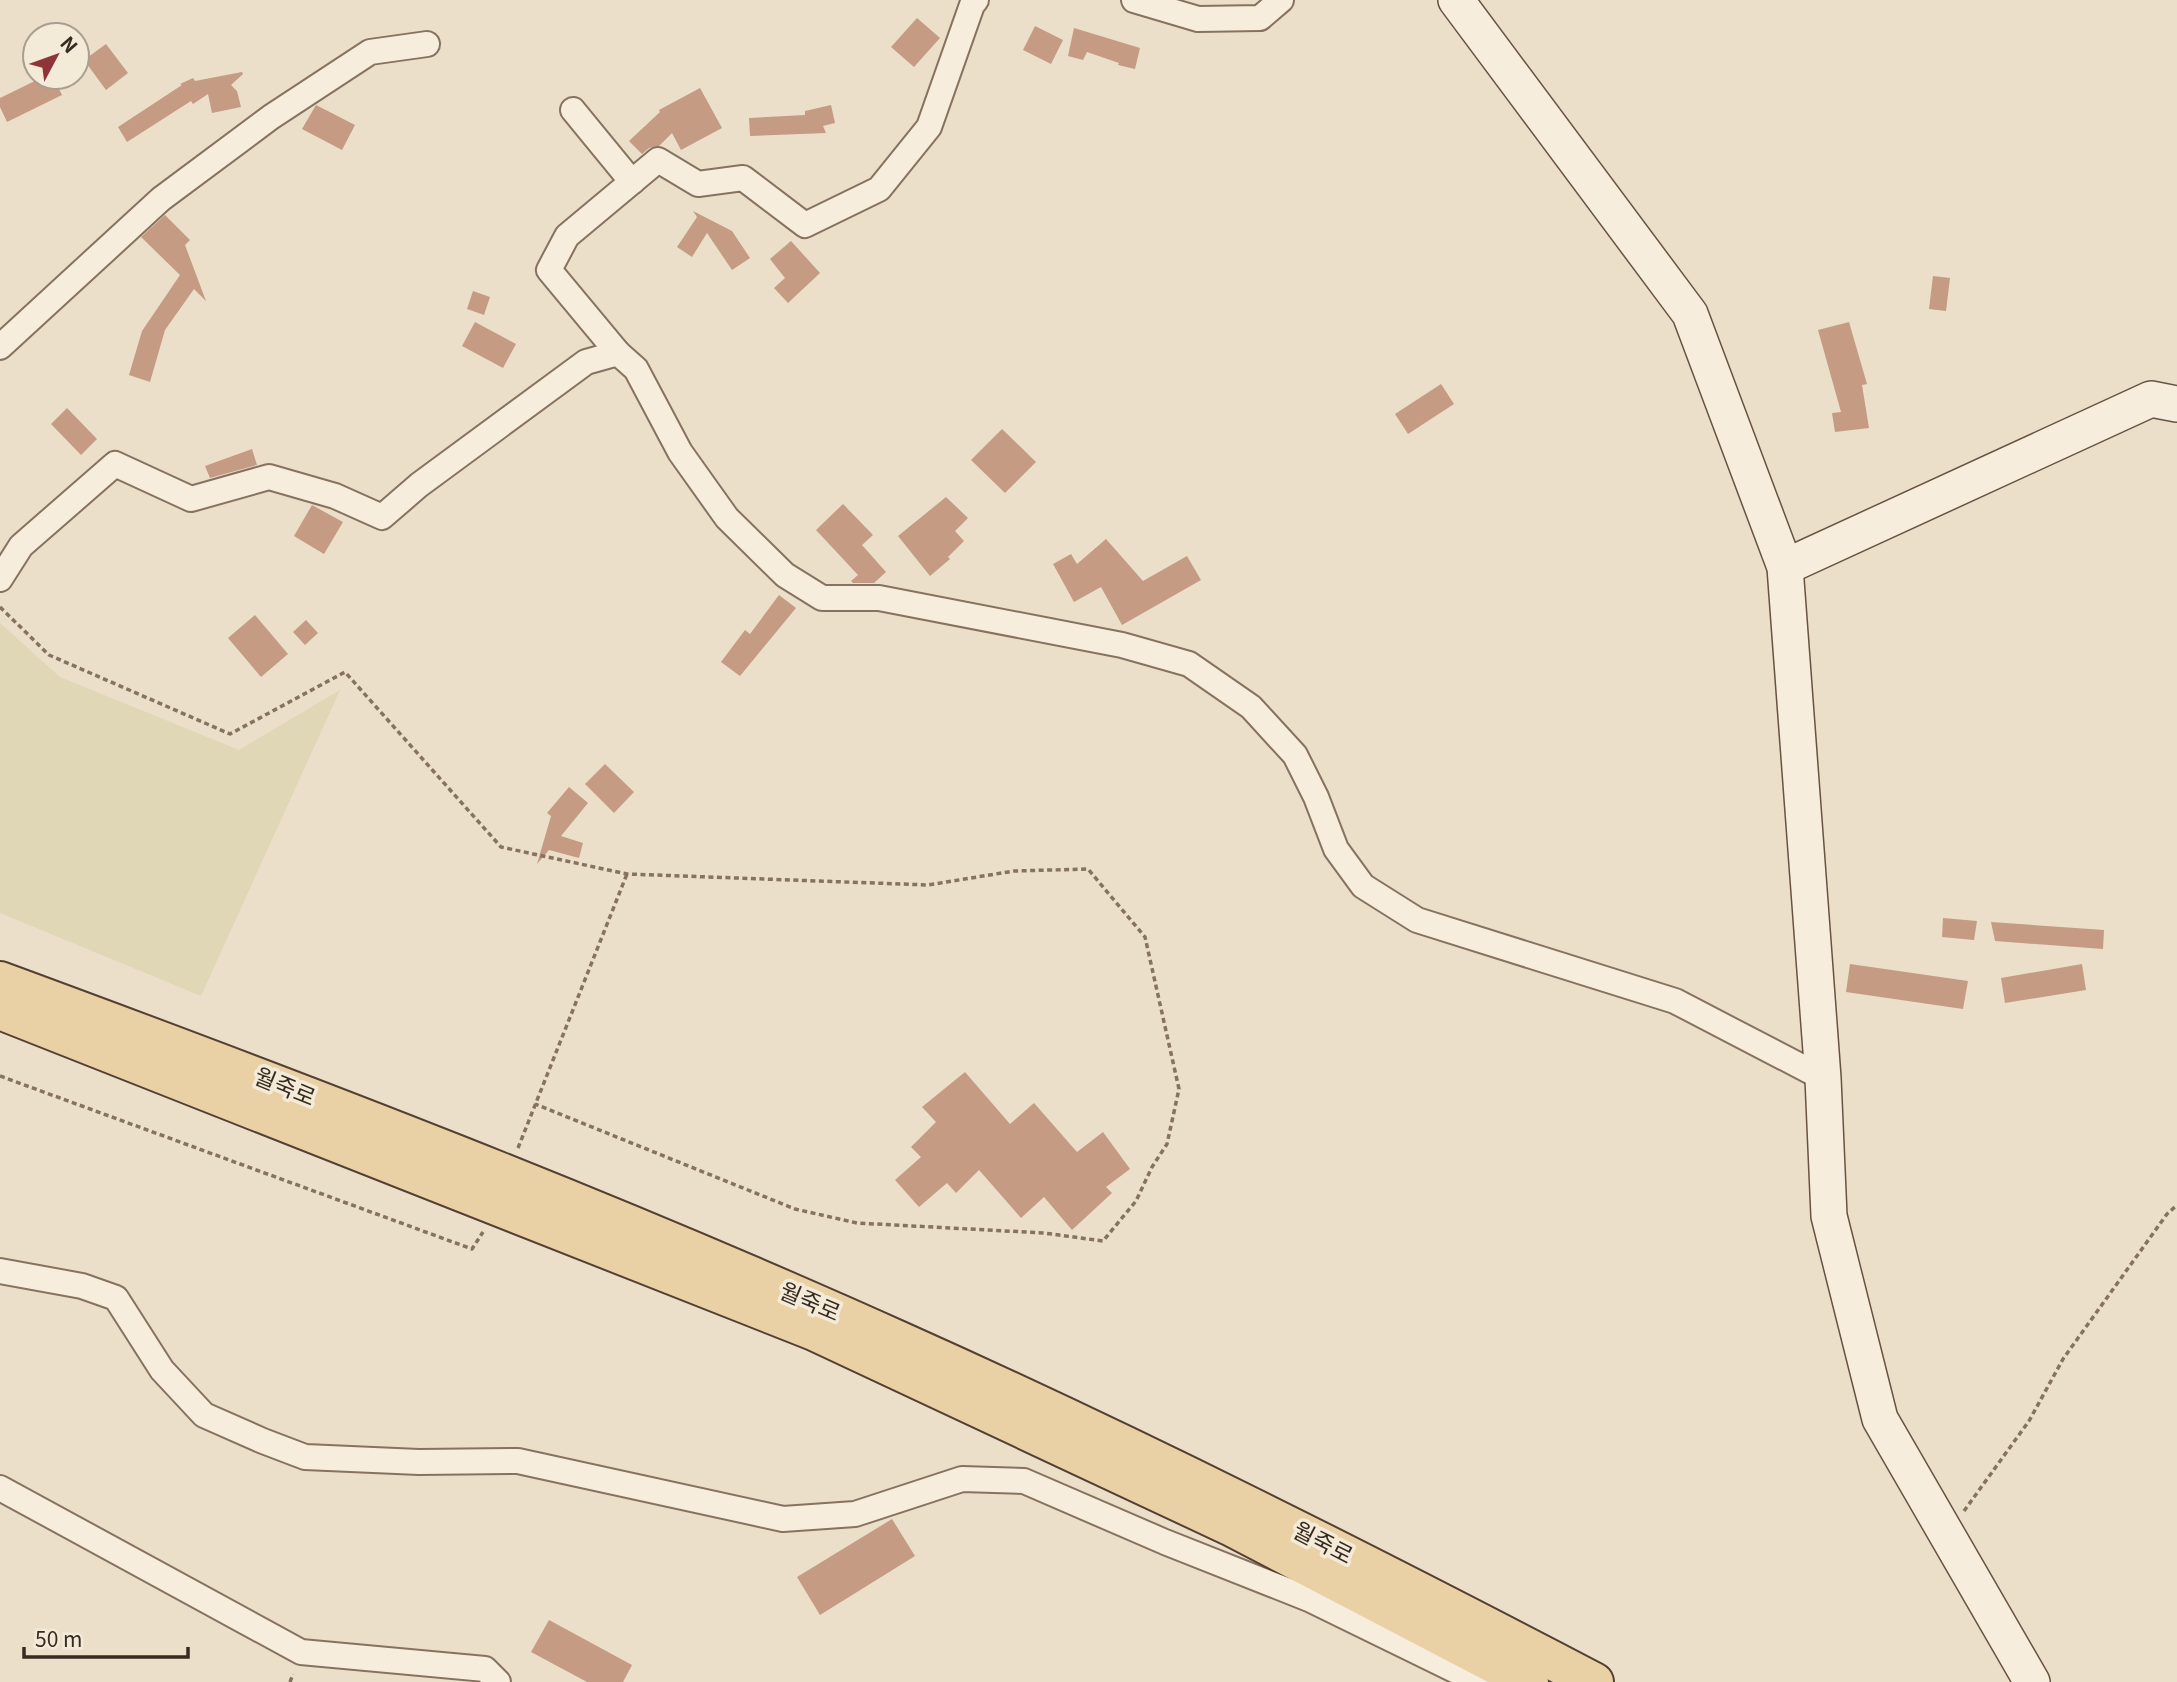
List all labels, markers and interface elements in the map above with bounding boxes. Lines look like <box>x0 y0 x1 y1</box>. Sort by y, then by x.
north arrow <box>21 21 91 91</box>
text: N <box>55 30 85 58</box>
street label: 월죽로 <box>250 1057 322 1113</box>
street label: 월죽로 <box>775 1272 847 1328</box>
street label: 월죽로 <box>1288 1512 1360 1571</box>
scale bar <box>24 1616 189 1660</box>
text: 50 m <box>35 1623 82 1653</box>

